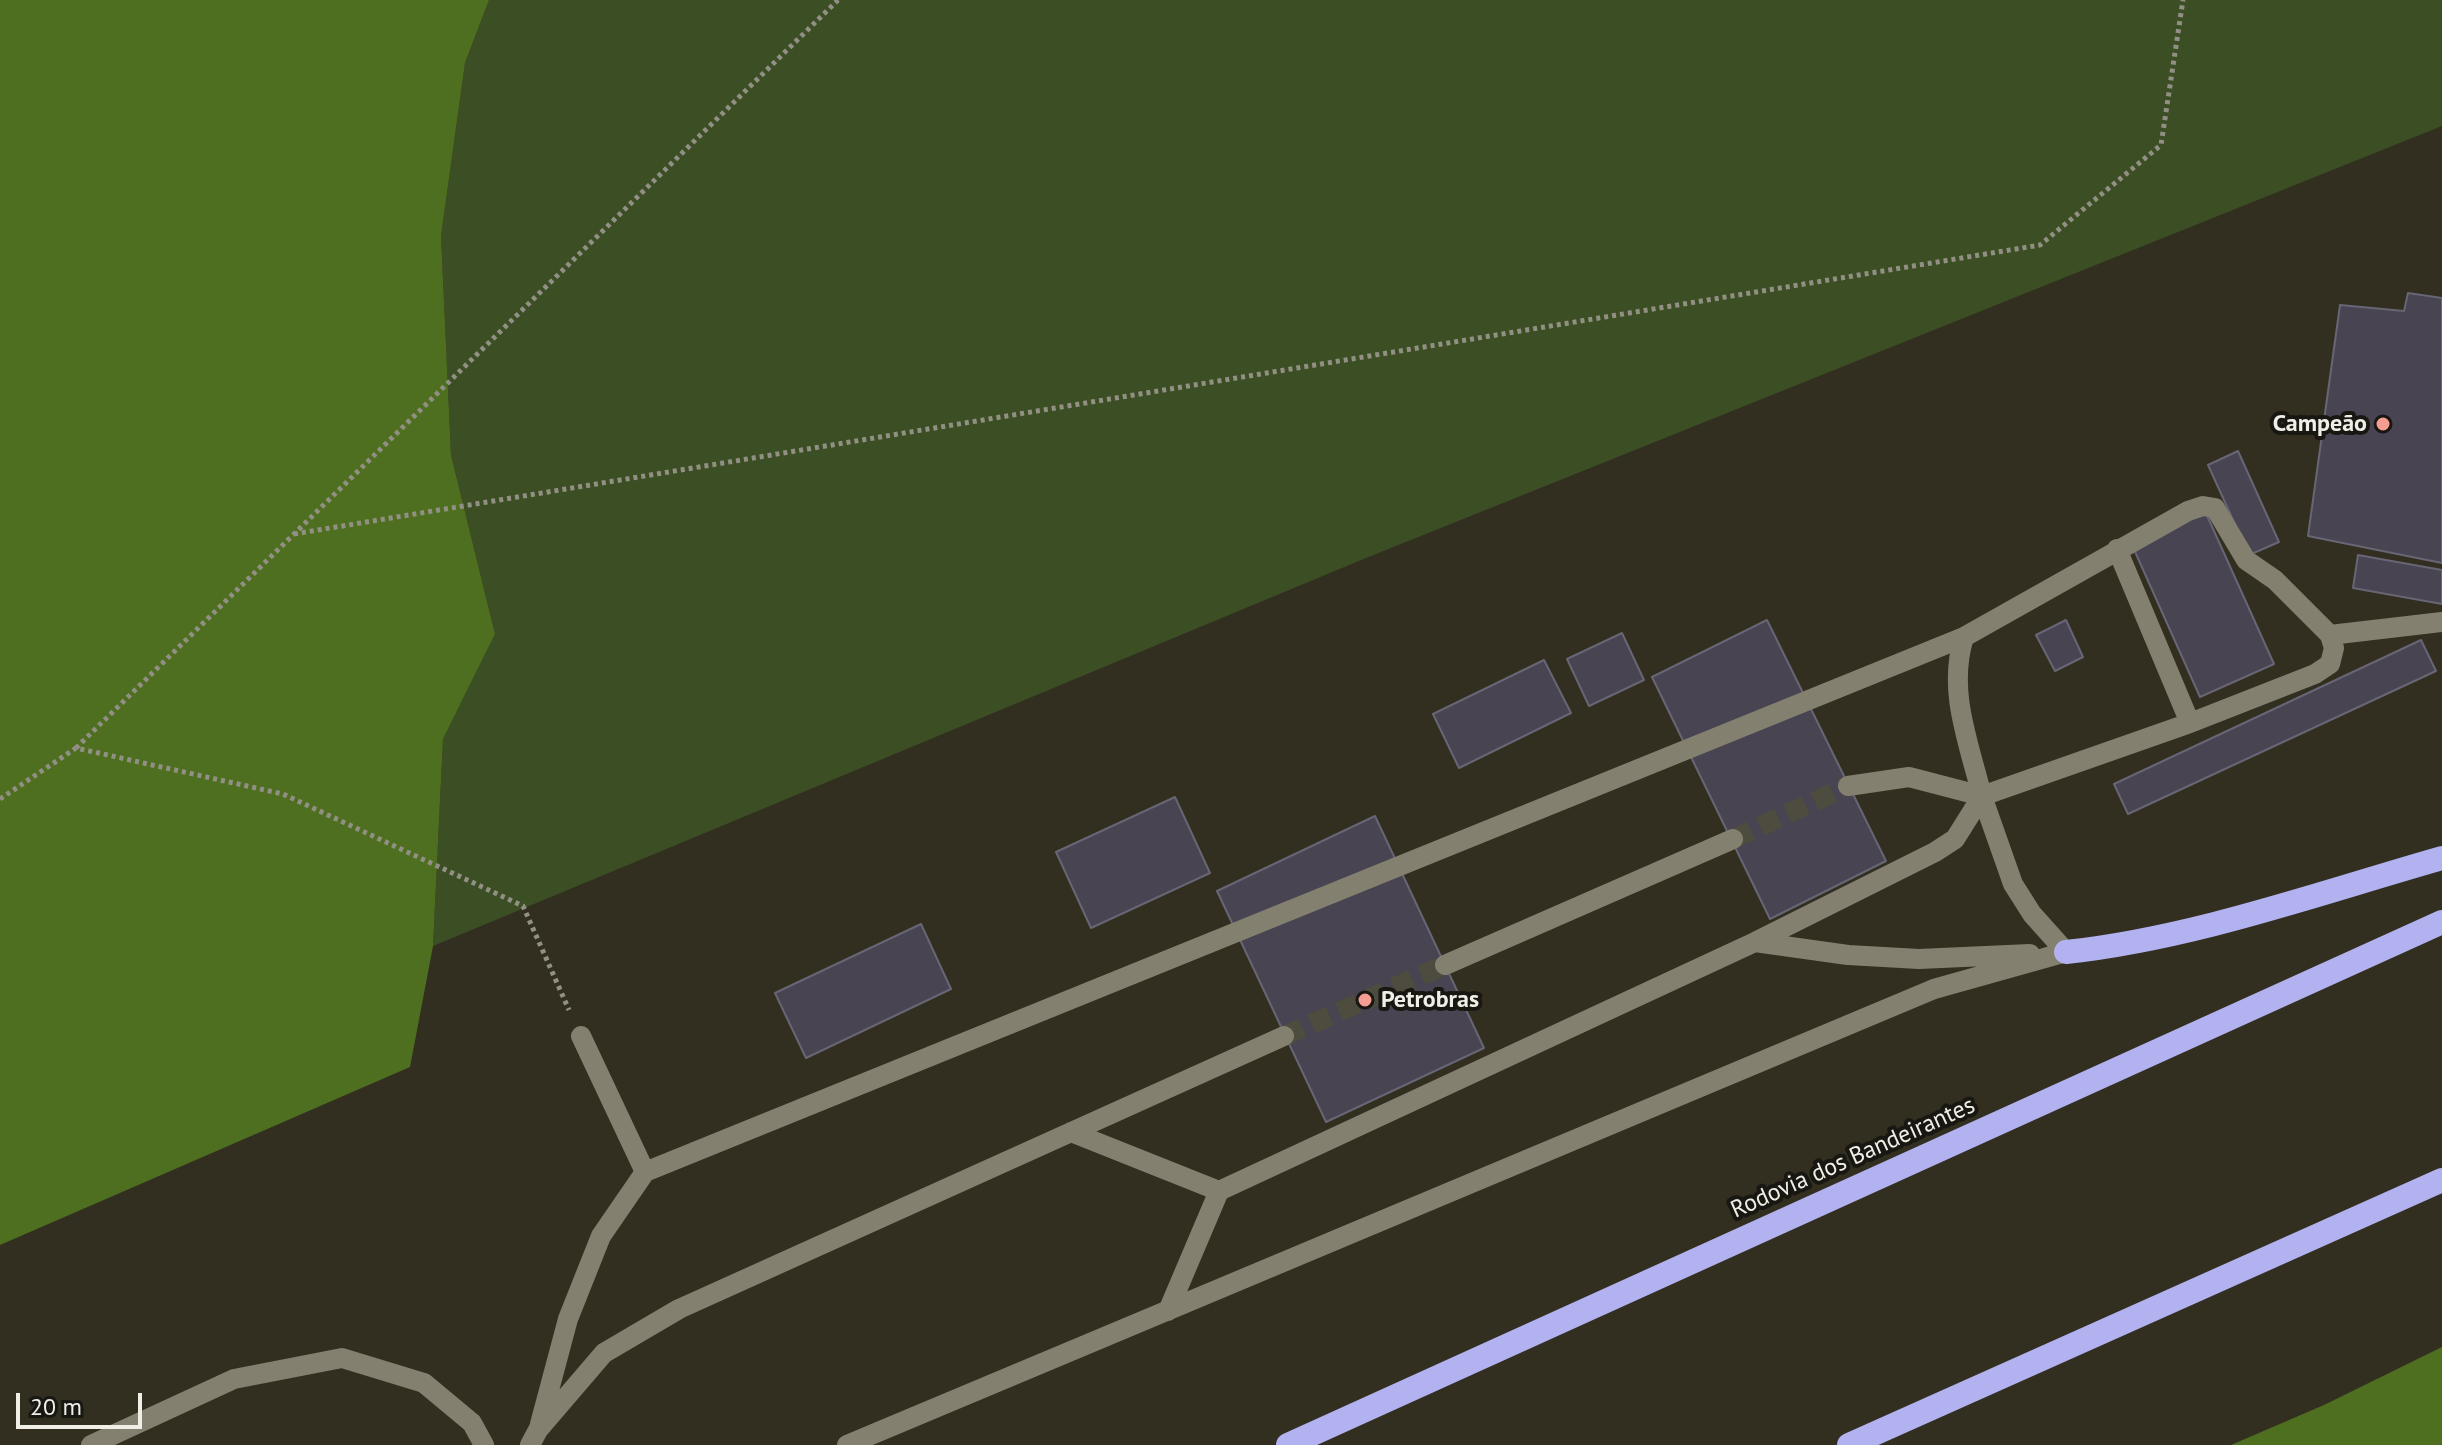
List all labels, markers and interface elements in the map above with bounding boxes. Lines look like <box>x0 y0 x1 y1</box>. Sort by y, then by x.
place label: Campeão <box>2273 410 2367 438</box>
marker: Campeão <box>2374 415 2392 433</box>
place label: Petrobras <box>1381 986 1479 1014</box>
marker: Petrobras <box>1356 991 1374 1009</box>
street label: Rodovia dos Bandeirantes <box>1727 1091 1979 1225</box>
scale bar <box>20 1377 146 1427</box>
text: 20 m <box>30 1391 82 1422</box>

